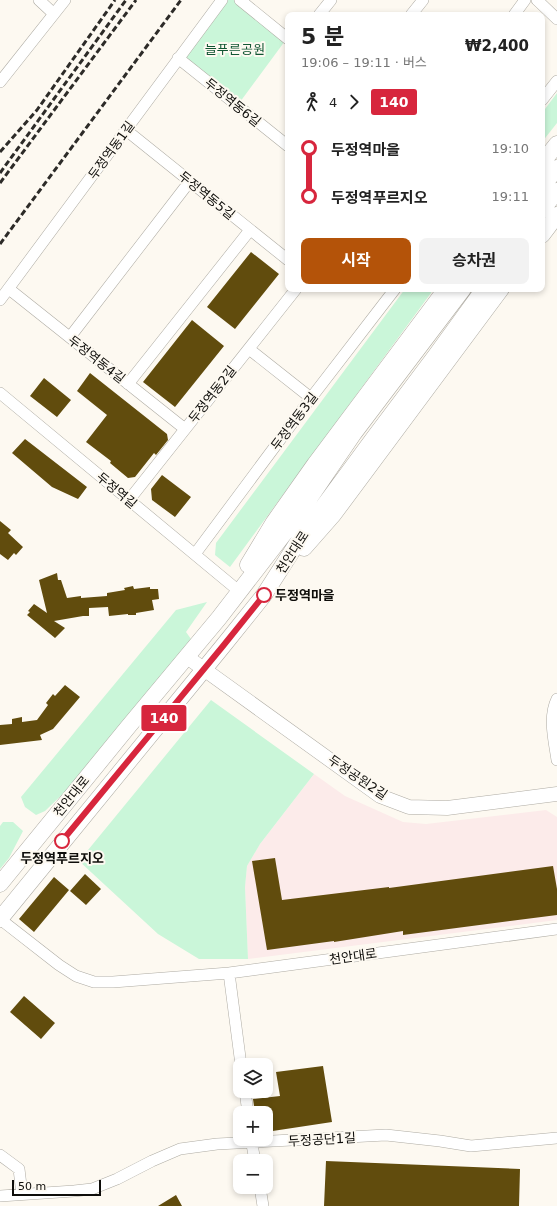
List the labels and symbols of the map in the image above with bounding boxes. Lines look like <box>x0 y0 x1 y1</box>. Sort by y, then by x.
park label: 늘푸른공원 <box>205 42 265 57</box>
street label: 두정역동6길 <box>202 75 264 130</box>
street label: 두정역동1길 <box>85 118 137 182</box>
street label: 두정역동5길 <box>176 168 238 223</box>
street label: 두정역동4길 <box>65 333 128 386</box>
street label: 두정역동2길 <box>186 363 239 426</box>
street label: 두정역동3길 <box>268 390 321 453</box>
street label: 두정역길 <box>94 469 140 512</box>
street label: 천안대로 <box>273 528 312 576</box>
marker: 두정역마을 <box>256 587 272 603</box>
place label: 두정역마을 <box>275 588 335 603</box>
line badge: 140 <box>141 705 187 731</box>
street label: 두정공원2길 <box>325 752 390 803</box>
street label: 천안대로 <box>51 773 92 820</box>
marker: 두정역푸르지오 <box>54 833 70 849</box>
place label: 두정역푸르지오 <box>20 851 104 866</box>
street label: 천안대로 <box>328 946 378 967</box>
street label: 두정공단1길 <box>288 1130 356 1149</box>
scale bar <box>12 1178 101 1197</box>

